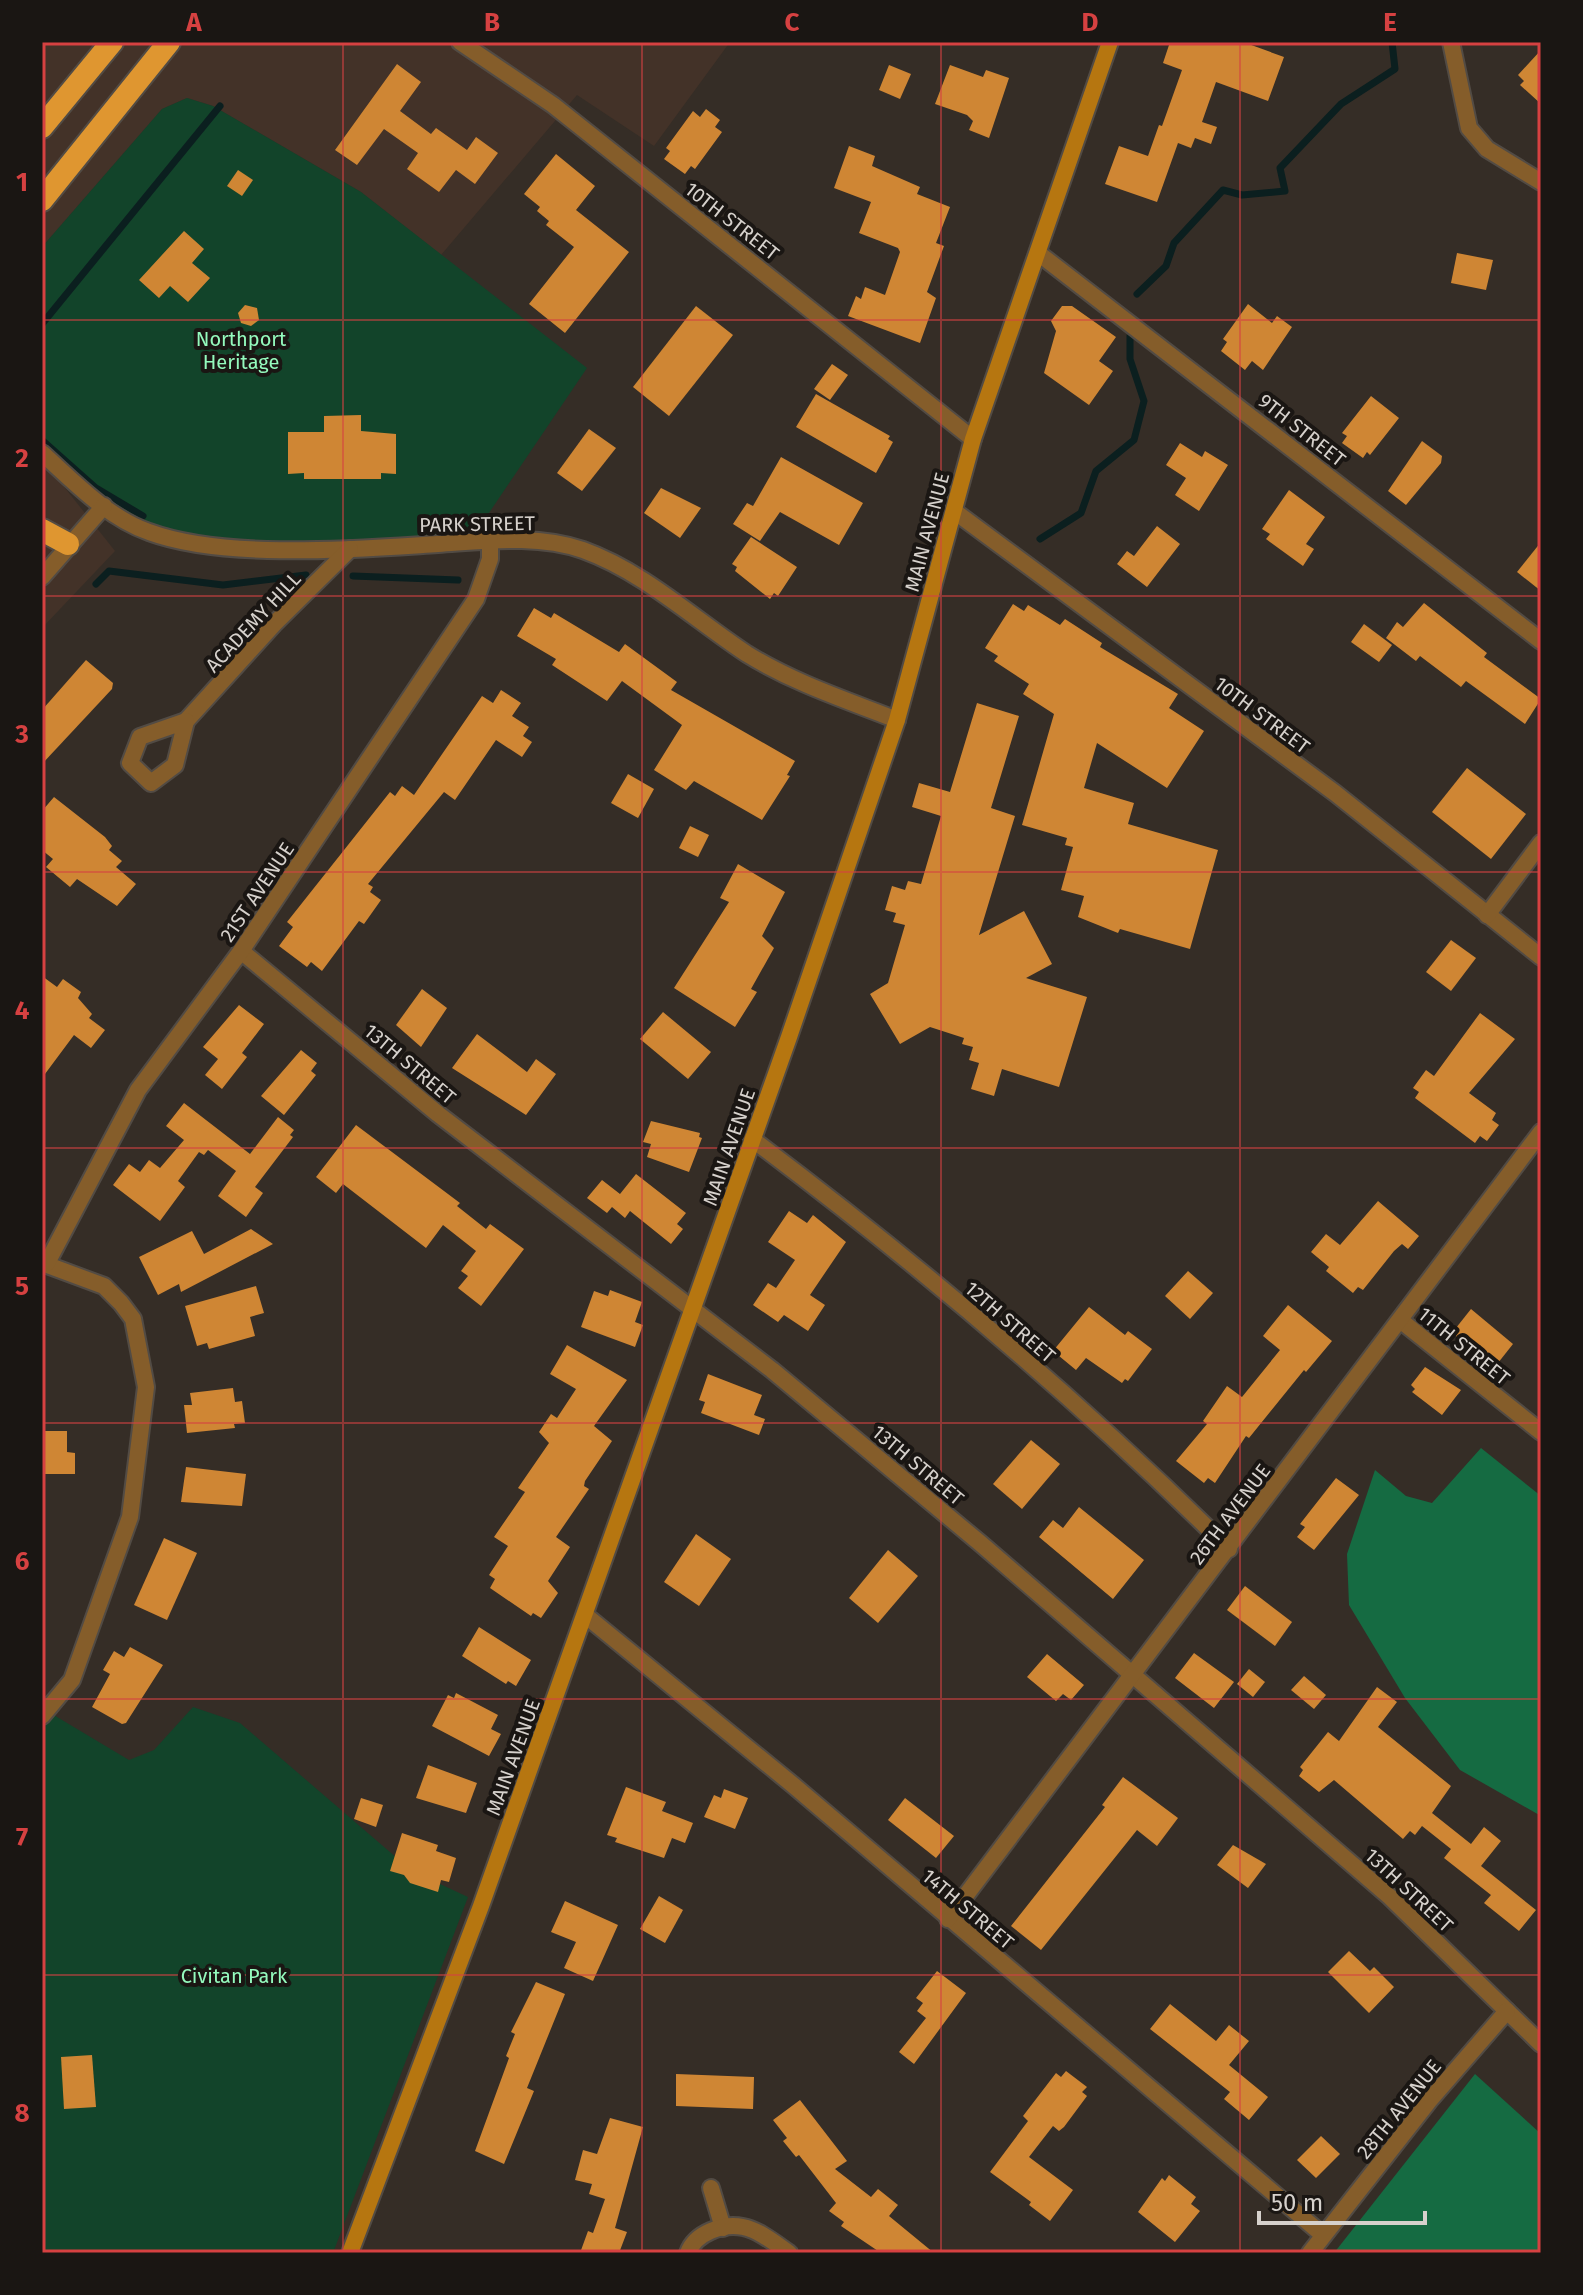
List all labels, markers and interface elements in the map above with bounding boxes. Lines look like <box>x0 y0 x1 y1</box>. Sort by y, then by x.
text: A <box>185 7 202 38</box>
text: B <box>484 7 500 38</box>
text: C <box>785 7 800 38</box>
text: D <box>1082 7 1099 38</box>
text: E <box>1383 7 1397 38</box>
text: 1 <box>16 167 28 198</box>
street label: 10TH STREET <box>680 177 784 266</box>
park label: Northport Heritage <box>196 327 287 374</box>
street label: 9TH STREET <box>1254 389 1351 472</box>
text: 2 <box>15 443 29 474</box>
street label: MAIN AVENUE <box>900 470 954 594</box>
street label: PARK STREET <box>419 511 536 537</box>
street label: ACADEMY HILL <box>200 567 306 677</box>
street label: 10TH STREET <box>1210 671 1315 759</box>
text: 3 <box>14 719 29 750</box>
street label: 21ST AVENUE <box>215 838 299 946</box>
text: 4 <box>15 995 30 1026</box>
street label: 13TH STREET <box>359 1019 461 1110</box>
street label: MAIN AVENUE <box>698 1085 760 1209</box>
text: 5 <box>15 1271 29 1302</box>
street label: 12TH STREET <box>960 1276 1061 1368</box>
street label: 11TH STREET <box>1413 1302 1515 1391</box>
street label: 13TH STREET <box>867 1420 969 1511</box>
street label: 26TH AVENUE <box>1184 1459 1276 1569</box>
text: 6 <box>15 1546 30 1577</box>
street label: MAIN AVENUE <box>481 1695 545 1819</box>
text: 7 <box>16 1822 28 1853</box>
street label: 13TH STREET <box>1360 1843 1459 1937</box>
street label: 14TH STREET <box>917 1864 1019 1955</box>
park label: Civitan Park <box>181 1964 288 1988</box>
street label: 28TH AVENUE <box>1352 2055 1446 2163</box>
text: 8 <box>14 2098 30 2129</box>
scale bar <box>1259 2175 1425 2225</box>
text: 50 m <box>1271 2189 1323 2217</box>

